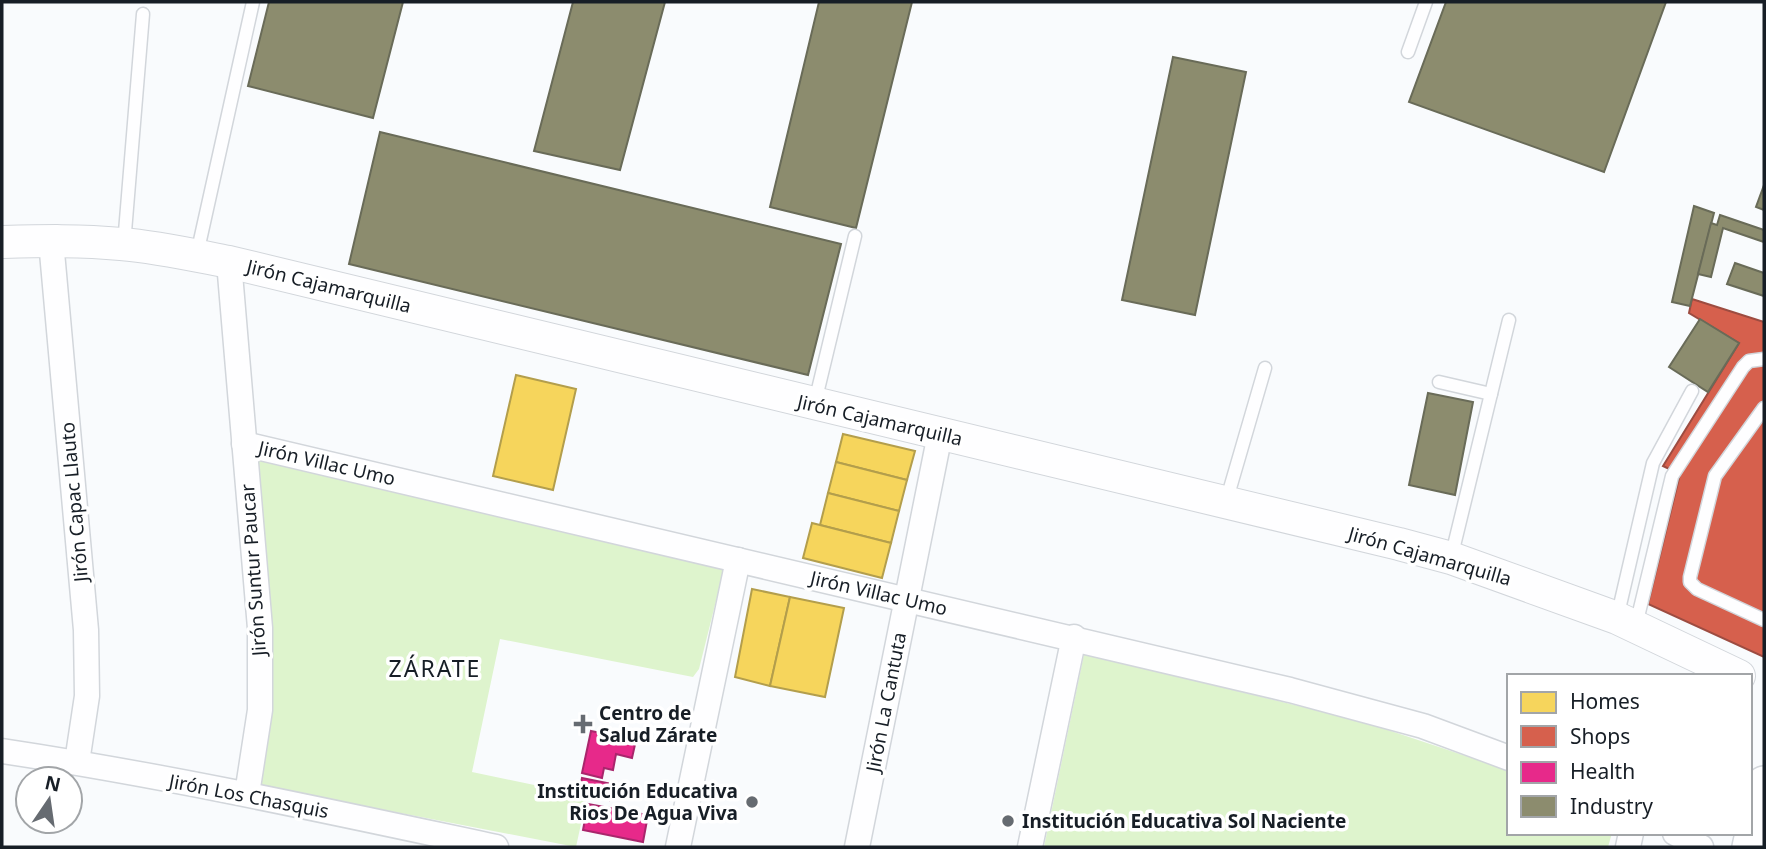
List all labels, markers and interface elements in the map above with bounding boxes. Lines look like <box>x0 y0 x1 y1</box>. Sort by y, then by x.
street label: Jirón Cajamarquilla <box>242 253 414 319</box>
street label: Jirón Cajamarquilla <box>793 388 965 452</box>
street label: Jirón Capac Llauto <box>54 421 94 585</box>
street label: Jirón Villac Umo <box>254 434 398 491</box>
street label: Jirón Suntur Paucar <box>234 483 272 659</box>
street label: Jirón Cajamarquilla <box>1343 520 1515 592</box>
street label: Jirón Villac Umo <box>806 564 950 621</box>
street label: Jirón La Cantuta <box>859 630 912 776</box>
district label: ZÁRATE <box>389 652 481 684</box>
legend <box>1507 674 1752 835</box>
text: Homes <box>1570 687 1640 715</box>
place label: Centro de Salud Zárate <box>599 700 717 748</box>
marker: Centro de Salud Zárate <box>573 714 593 734</box>
text: Shops <box>1570 722 1630 750</box>
text: Health <box>1570 757 1635 785</box>
north arrow <box>14 765 84 835</box>
street label: Jirón Los Chasquis <box>165 767 331 824</box>
text: N <box>42 769 63 798</box>
place label: Institución Educativa Rios De Agua Viva <box>537 778 738 826</box>
text: Industry <box>1570 792 1653 820</box>
marker: Institución Educativa Rios De Agua Viva <box>744 794 760 810</box>
place label: Institución Educativa Sol Naciente <box>1022 808 1346 834</box>
marker: Institución Educativa Sol Naciente <box>1000 813 1016 829</box>

